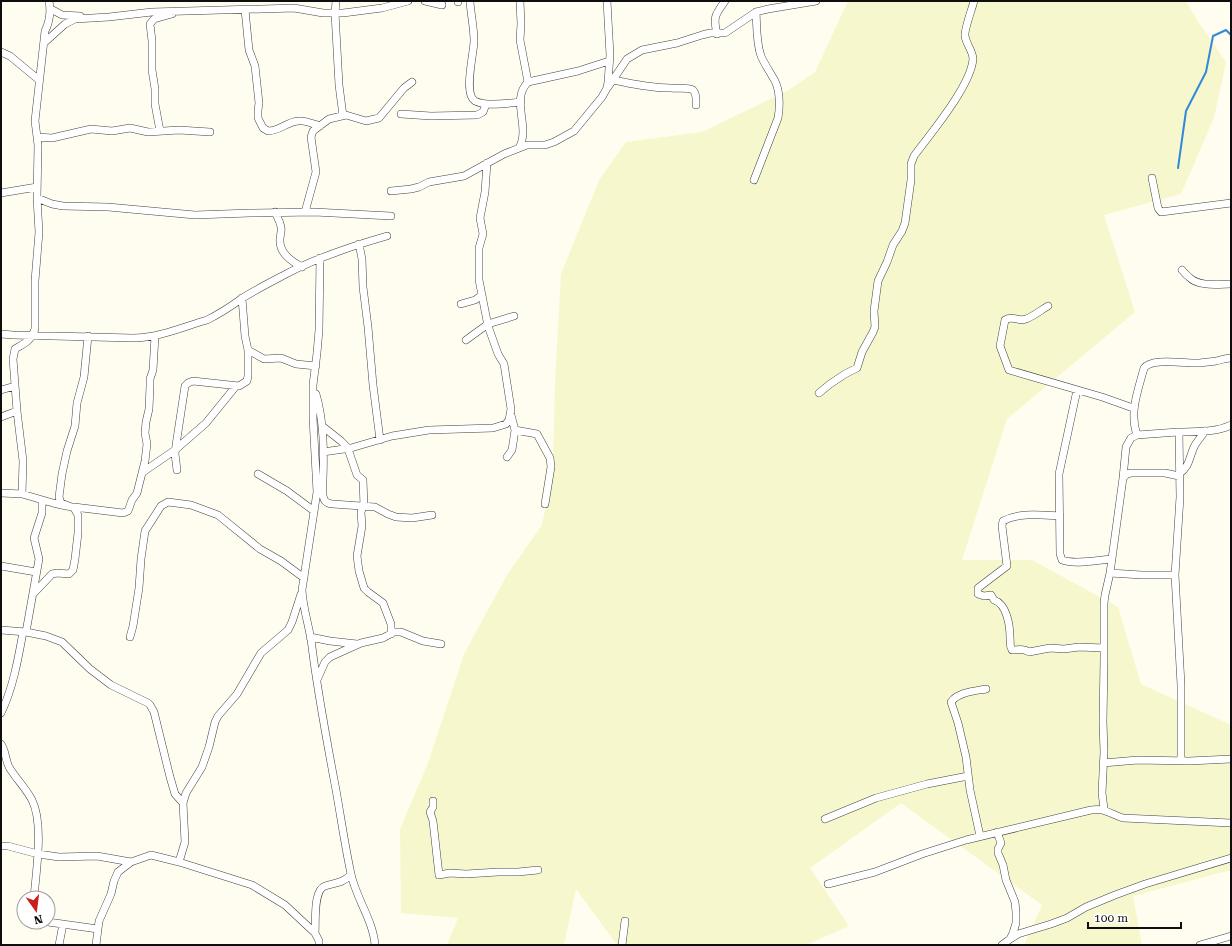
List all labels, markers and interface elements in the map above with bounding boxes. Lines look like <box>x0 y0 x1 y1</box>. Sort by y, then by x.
north arrow <box>16 890 56 930</box>
scale bar <box>1088 904 1181 930</box>
text: 100 m <box>1094 911 1128 925</box>
text: N <box>32 912 44 927</box>

